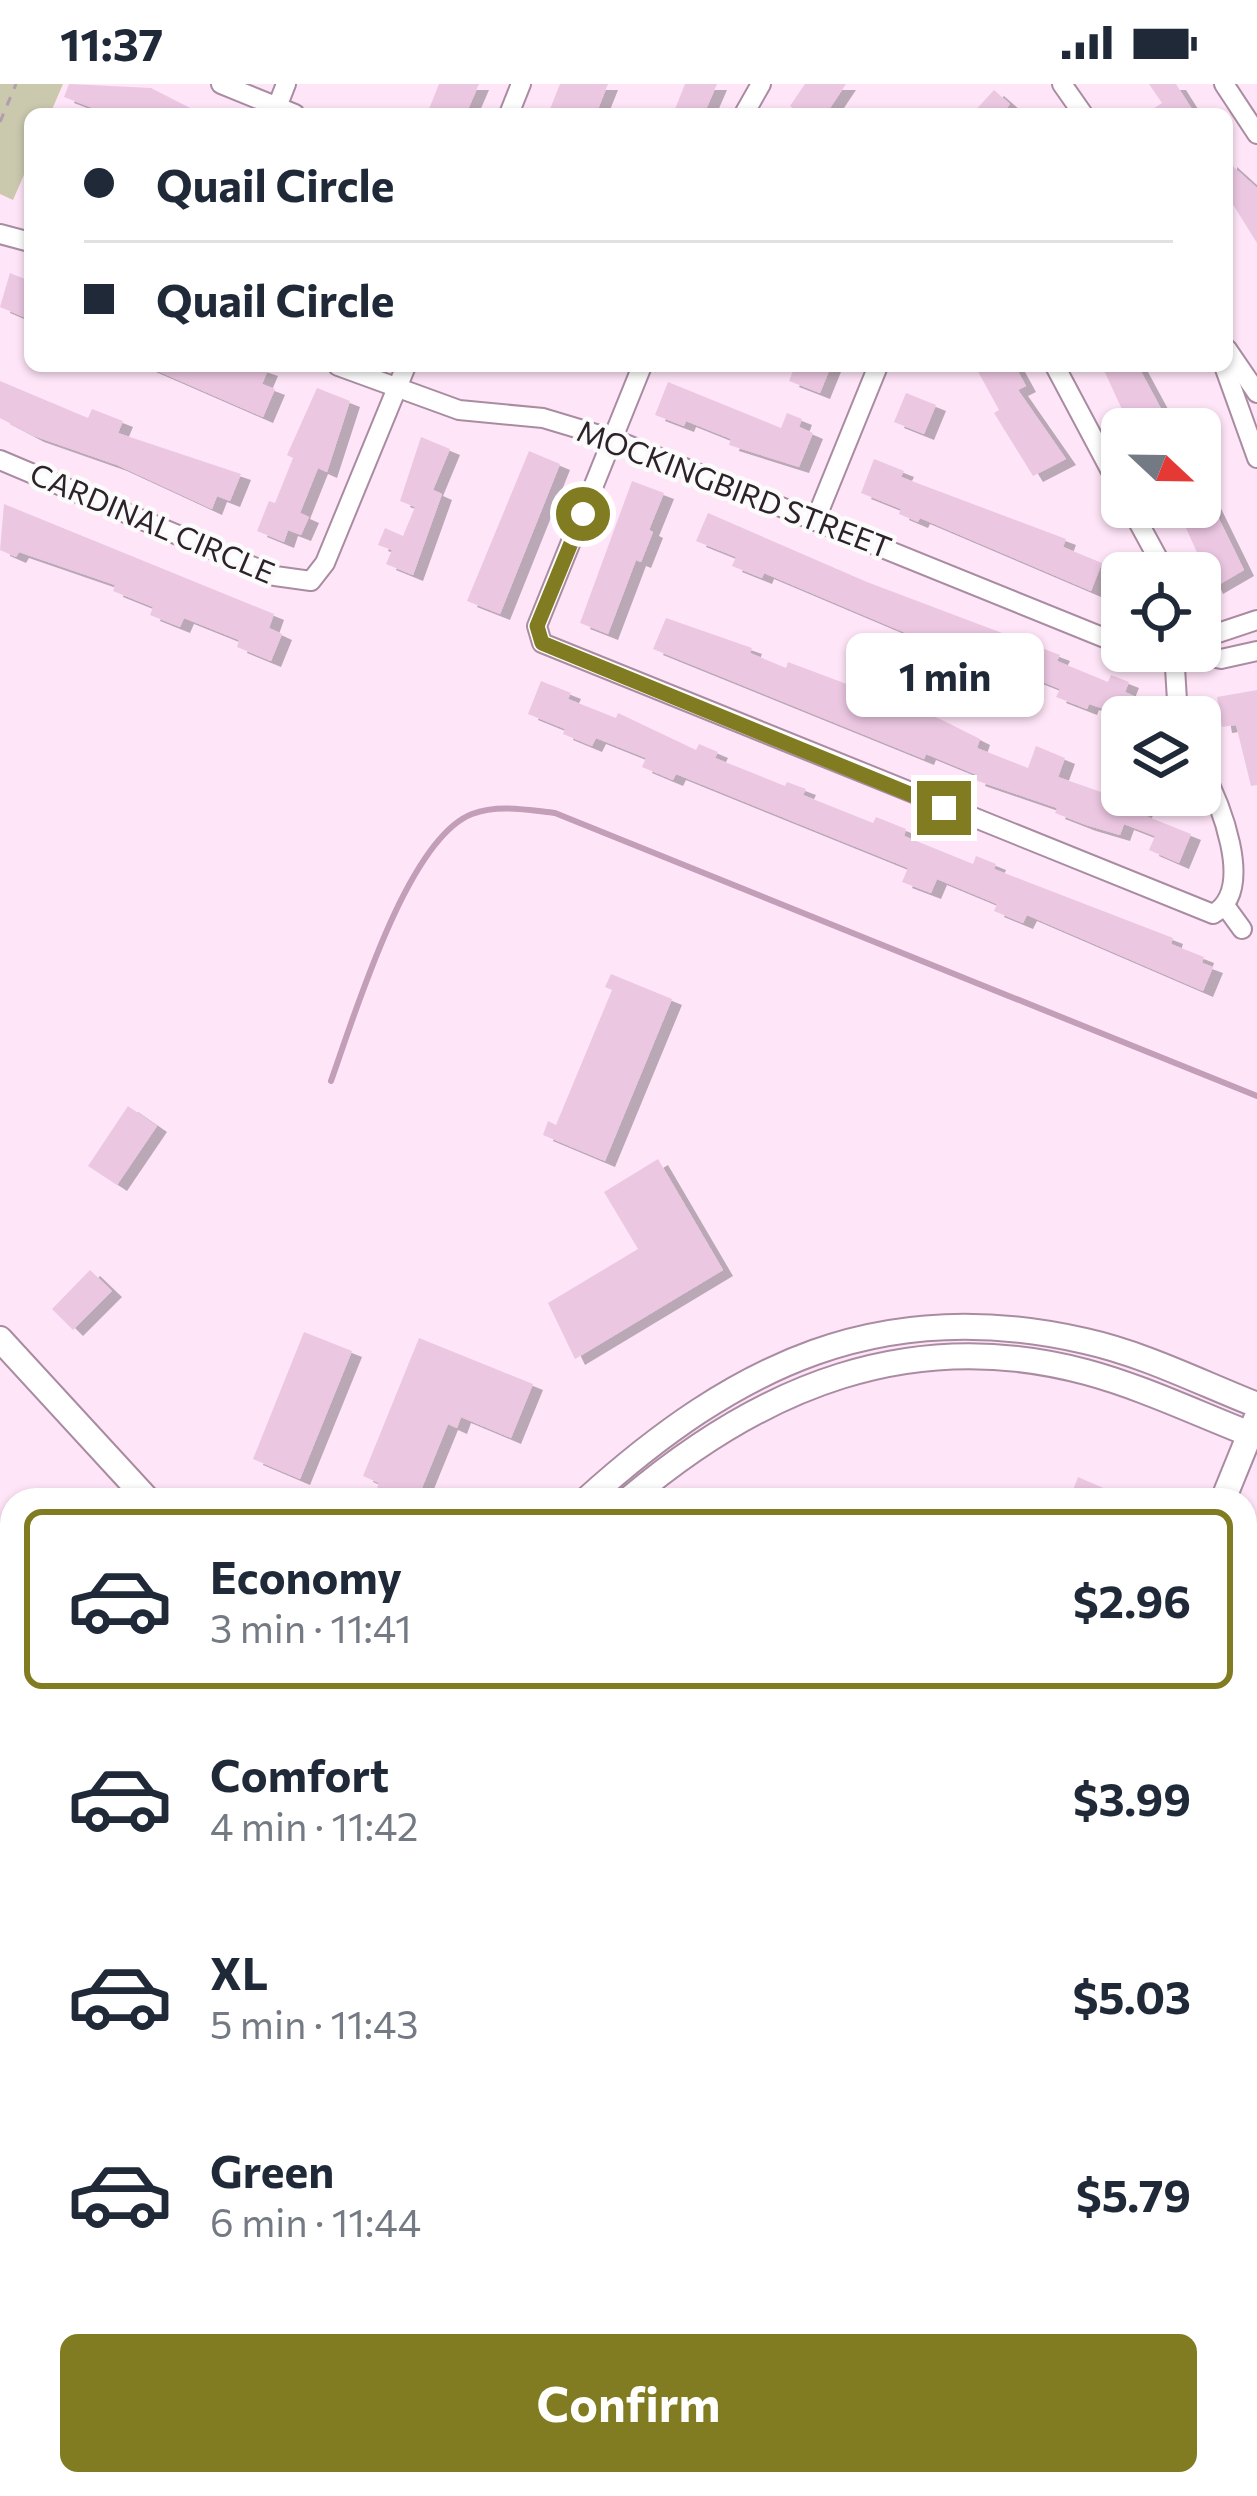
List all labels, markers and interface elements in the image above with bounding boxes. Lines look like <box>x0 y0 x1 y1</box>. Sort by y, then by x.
text: 11:37 <box>60 15 163 70</box>
text: Quail Circle <box>156 156 394 211</box>
text: Quail Circle <box>156 271 394 326</box>
north arrow <box>1101 408 1221 528</box>
map controls <box>1101 408 1221 816</box>
street label: MOCKINGBIRD STREET <box>573 411 897 565</box>
street label: CARDINAL CIRCLE <box>25 453 281 590</box>
route start <box>556 487 610 541</box>
button: locate <box>1101 552 1221 672</box>
callout: 1 min <box>845 634 1043 718</box>
text: 1 min <box>899 651 991 699</box>
button: layers <box>1101 696 1221 816</box>
route end <box>917 781 971 835</box>
icon: car <box>66 1545 174 1653</box>
text: Economy <box>210 1548 402 1603</box>
text: $2.96 <box>1073 1572 1191 1627</box>
text: 3 min · 11:41 <box>210 1603 412 1651</box>
icon: car <box>66 1743 174 1851</box>
text: Comfort <box>210 1746 389 1801</box>
text: $3.99 <box>1073 1770 1191 1825</box>
text: 4 min · 11:42 <box>210 1801 418 1849</box>
icon: car <box>66 1941 174 2049</box>
text: XL <box>210 1944 268 1999</box>
text: $5.03 <box>1072 1968 1191 2023</box>
text: 5 min · 11:43 <box>210 1999 419 2047</box>
icon: car <box>66 2139 174 2247</box>
text: Green <box>210 2142 334 2197</box>
text: $5.79 <box>1076 2166 1191 2221</box>
text: 6 min · 11:44 <box>210 2197 421 2245</box>
button: Confirm <box>60 2334 1197 2472</box>

